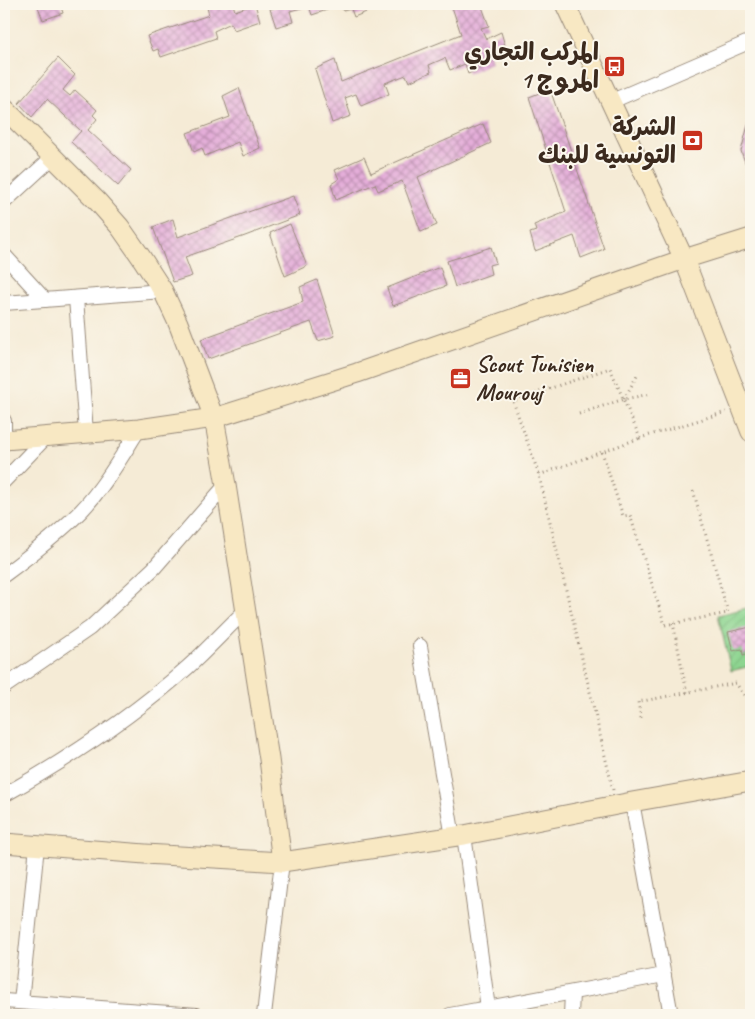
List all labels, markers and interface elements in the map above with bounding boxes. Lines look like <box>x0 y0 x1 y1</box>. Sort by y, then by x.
place label: المركب التجاري المروج 1 <box>464 37 599 96</box>
bus stop icon: المركب التجاري المروج 1 <box>603 54 627 78</box>
place label: الشركة التونسية للبنك <box>538 112 676 170</box>
bank icon: الشركة التونسية للبنك <box>680 129 704 153</box>
place label: Scout Tunisien Mourouj <box>476 349 594 407</box>
office icon: Scout Tunisien Mourouj <box>448 366 472 390</box>

